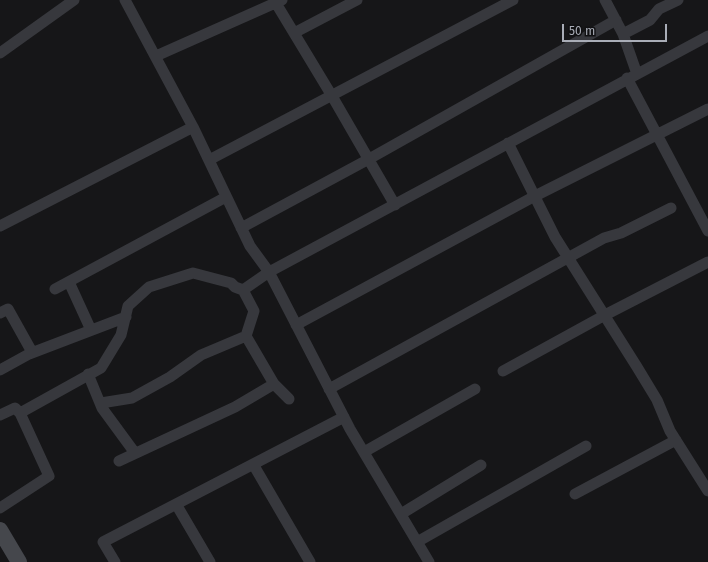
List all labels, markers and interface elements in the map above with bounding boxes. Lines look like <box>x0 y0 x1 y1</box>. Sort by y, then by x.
scale bar <box>564 16 669 42</box>
text: 50 m <box>569 24 595 38</box>

